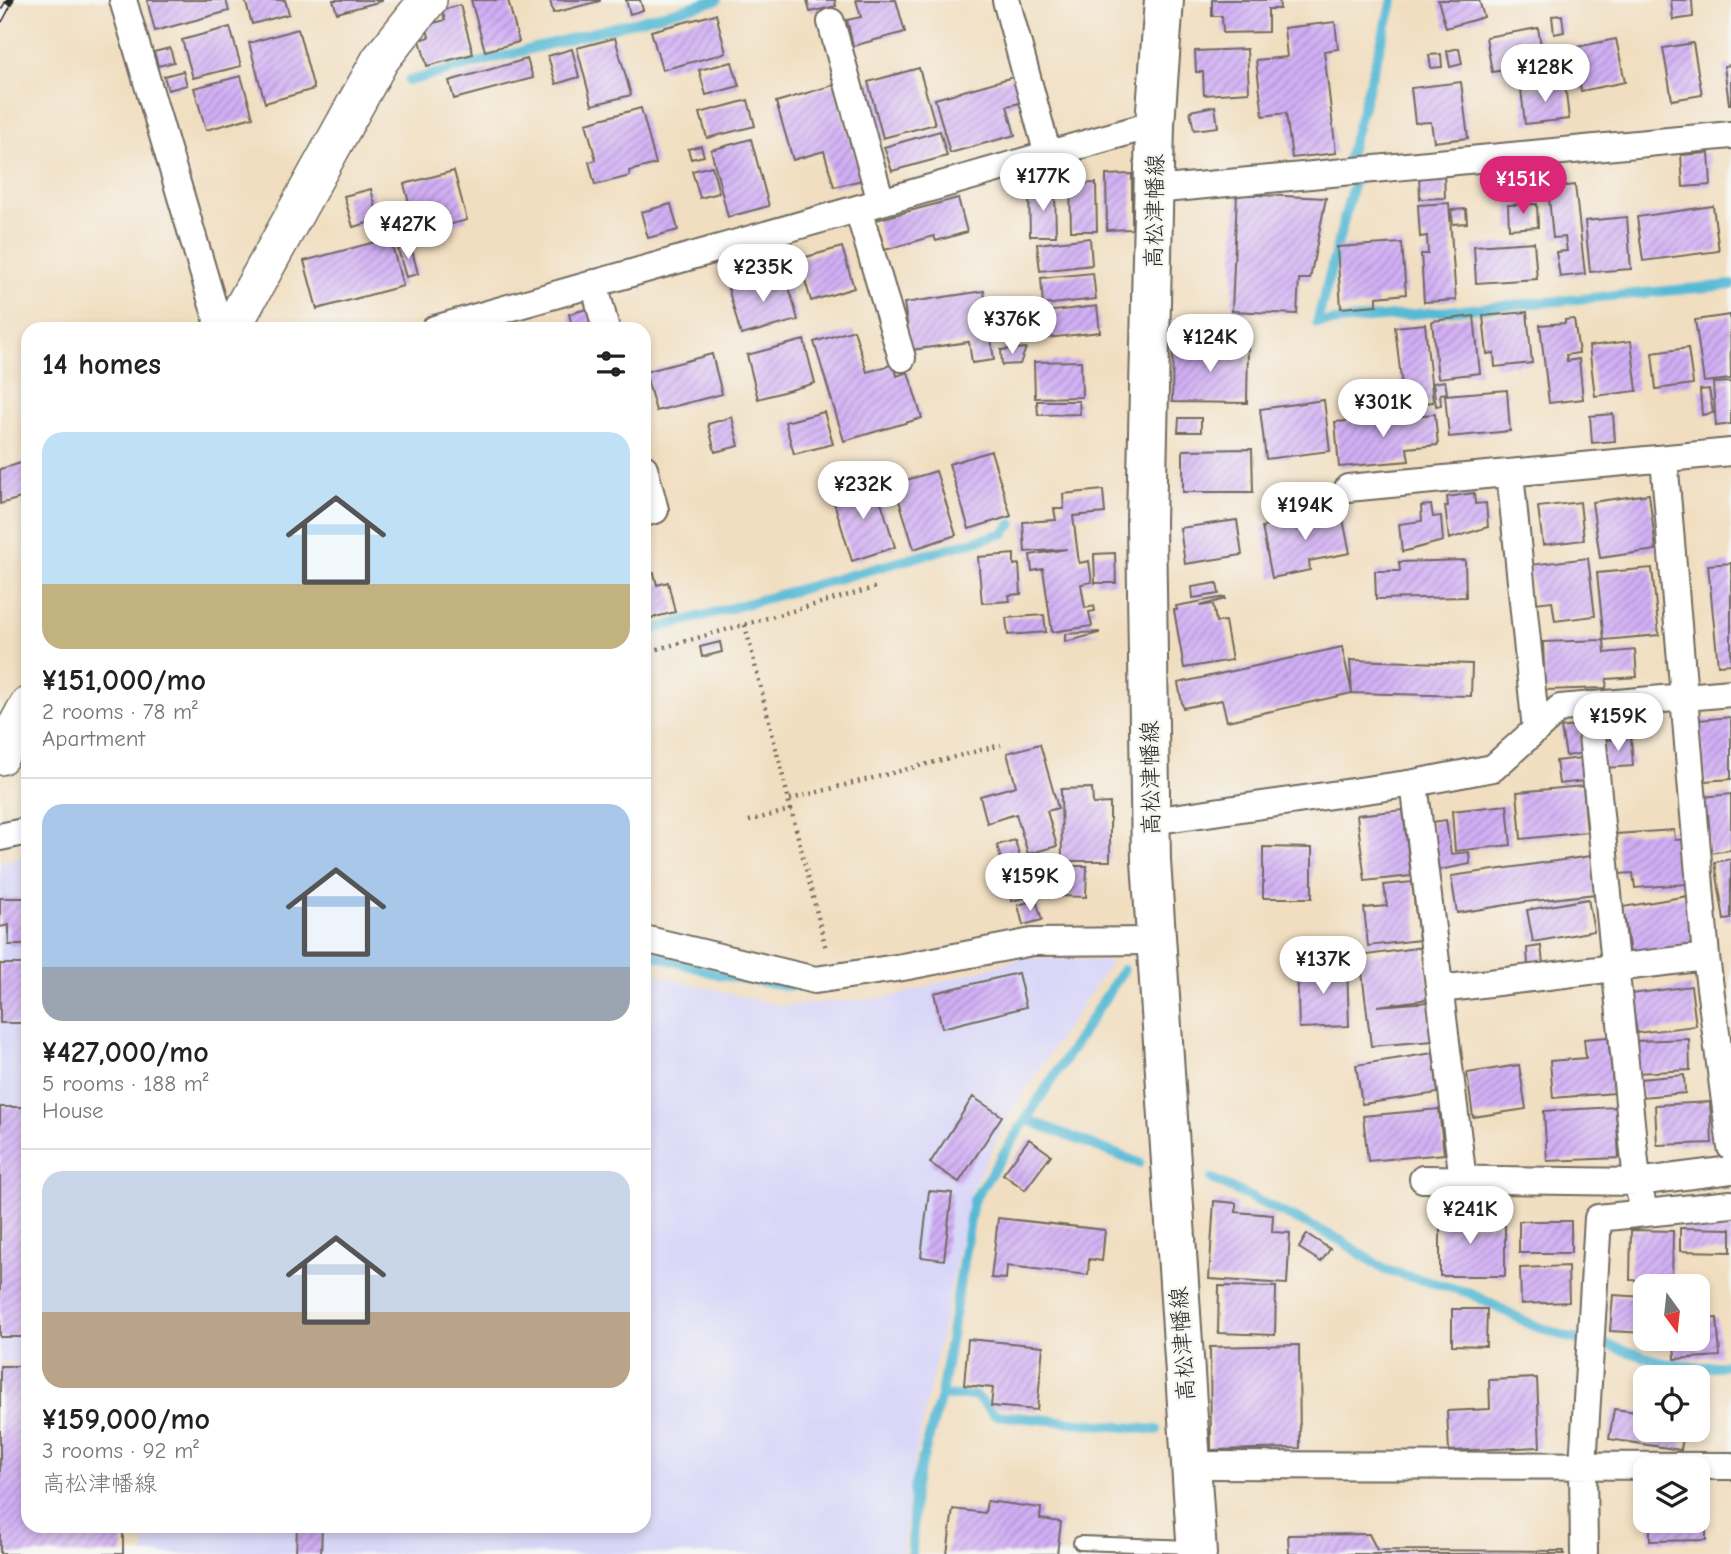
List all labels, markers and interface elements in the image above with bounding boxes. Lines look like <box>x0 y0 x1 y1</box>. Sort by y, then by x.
pin: ¥128K <box>1496 44 1594 104</box>
text: ¥128K <box>1517 53 1573 80</box>
street label: 高松津幡線 <box>1140 153 1169 269</box>
pin: ¥177K <box>994 154 1092 213</box>
pin: ¥151K <box>1474 156 1572 216</box>
text: ¥177K <box>1016 162 1070 189</box>
text: ¥151K <box>1496 165 1550 192</box>
pin: ¥427K <box>359 202 457 261</box>
text: ¥427K <box>380 210 436 237</box>
pin: ¥235K <box>714 244 812 304</box>
text: ¥235K <box>733 253 793 280</box>
pin: ¥376K <box>963 296 1061 356</box>
text: ¥376K <box>983 305 1041 332</box>
pin: ¥124K <box>1161 314 1259 374</box>
text: ¥124K <box>1183 323 1237 350</box>
icon: filters <box>592 345 630 383</box>
text: 14 homes <box>42 347 161 382</box>
pin: ¥301K <box>1334 380 1432 439</box>
text: ¥301K <box>1354 388 1412 415</box>
pin: ¥232K <box>814 462 912 521</box>
text: ¥232K <box>834 470 892 497</box>
icon: home <box>273 477 399 603</box>
pin: ¥194K <box>1256 482 1354 542</box>
text: ¥194K <box>1277 491 1333 518</box>
text: ¥151,000/mo <box>42 663 206 698</box>
pin: ¥159K <box>1569 694 1667 753</box>
text: 2 rooms · 78 m² <box>42 698 198 725</box>
text: ¥159K <box>1589 702 1647 729</box>
street label: 高松津幡線 <box>1136 720 1165 836</box>
text: Apartment <box>42 725 145 752</box>
icon: home <box>273 849 399 975</box>
pin: ¥159K <box>981 853 1079 913</box>
text: ¥159K <box>1001 862 1059 889</box>
pin: ¥137K <box>1274 936 1372 996</box>
text: ¥137K <box>1296 945 1351 972</box>
text: ¥427,000/mo <box>42 1035 209 1070</box>
text: 5 rooms · 188 m² <box>42 1070 208 1097</box>
text: House <box>42 1097 104 1124</box>
pin: ¥241K <box>1421 1186 1519 1246</box>
text: ¥241K <box>1443 1195 1497 1222</box>
icon: home <box>273 1217 399 1343</box>
north arrow <box>1633 1274 1710 1351</box>
map controls <box>1633 1274 1710 1533</box>
street label: 高松津幡線 <box>1165 1286 1200 1402</box>
button: locate <box>1633 1365 1710 1442</box>
text: ¥159,000/mo <box>42 1402 210 1437</box>
text: 3 rooms · 92 m² <box>42 1437 199 1464</box>
button: layers <box>1633 1456 1710 1533</box>
text: 高松津幡線 <box>42 1470 157 1497</box>

